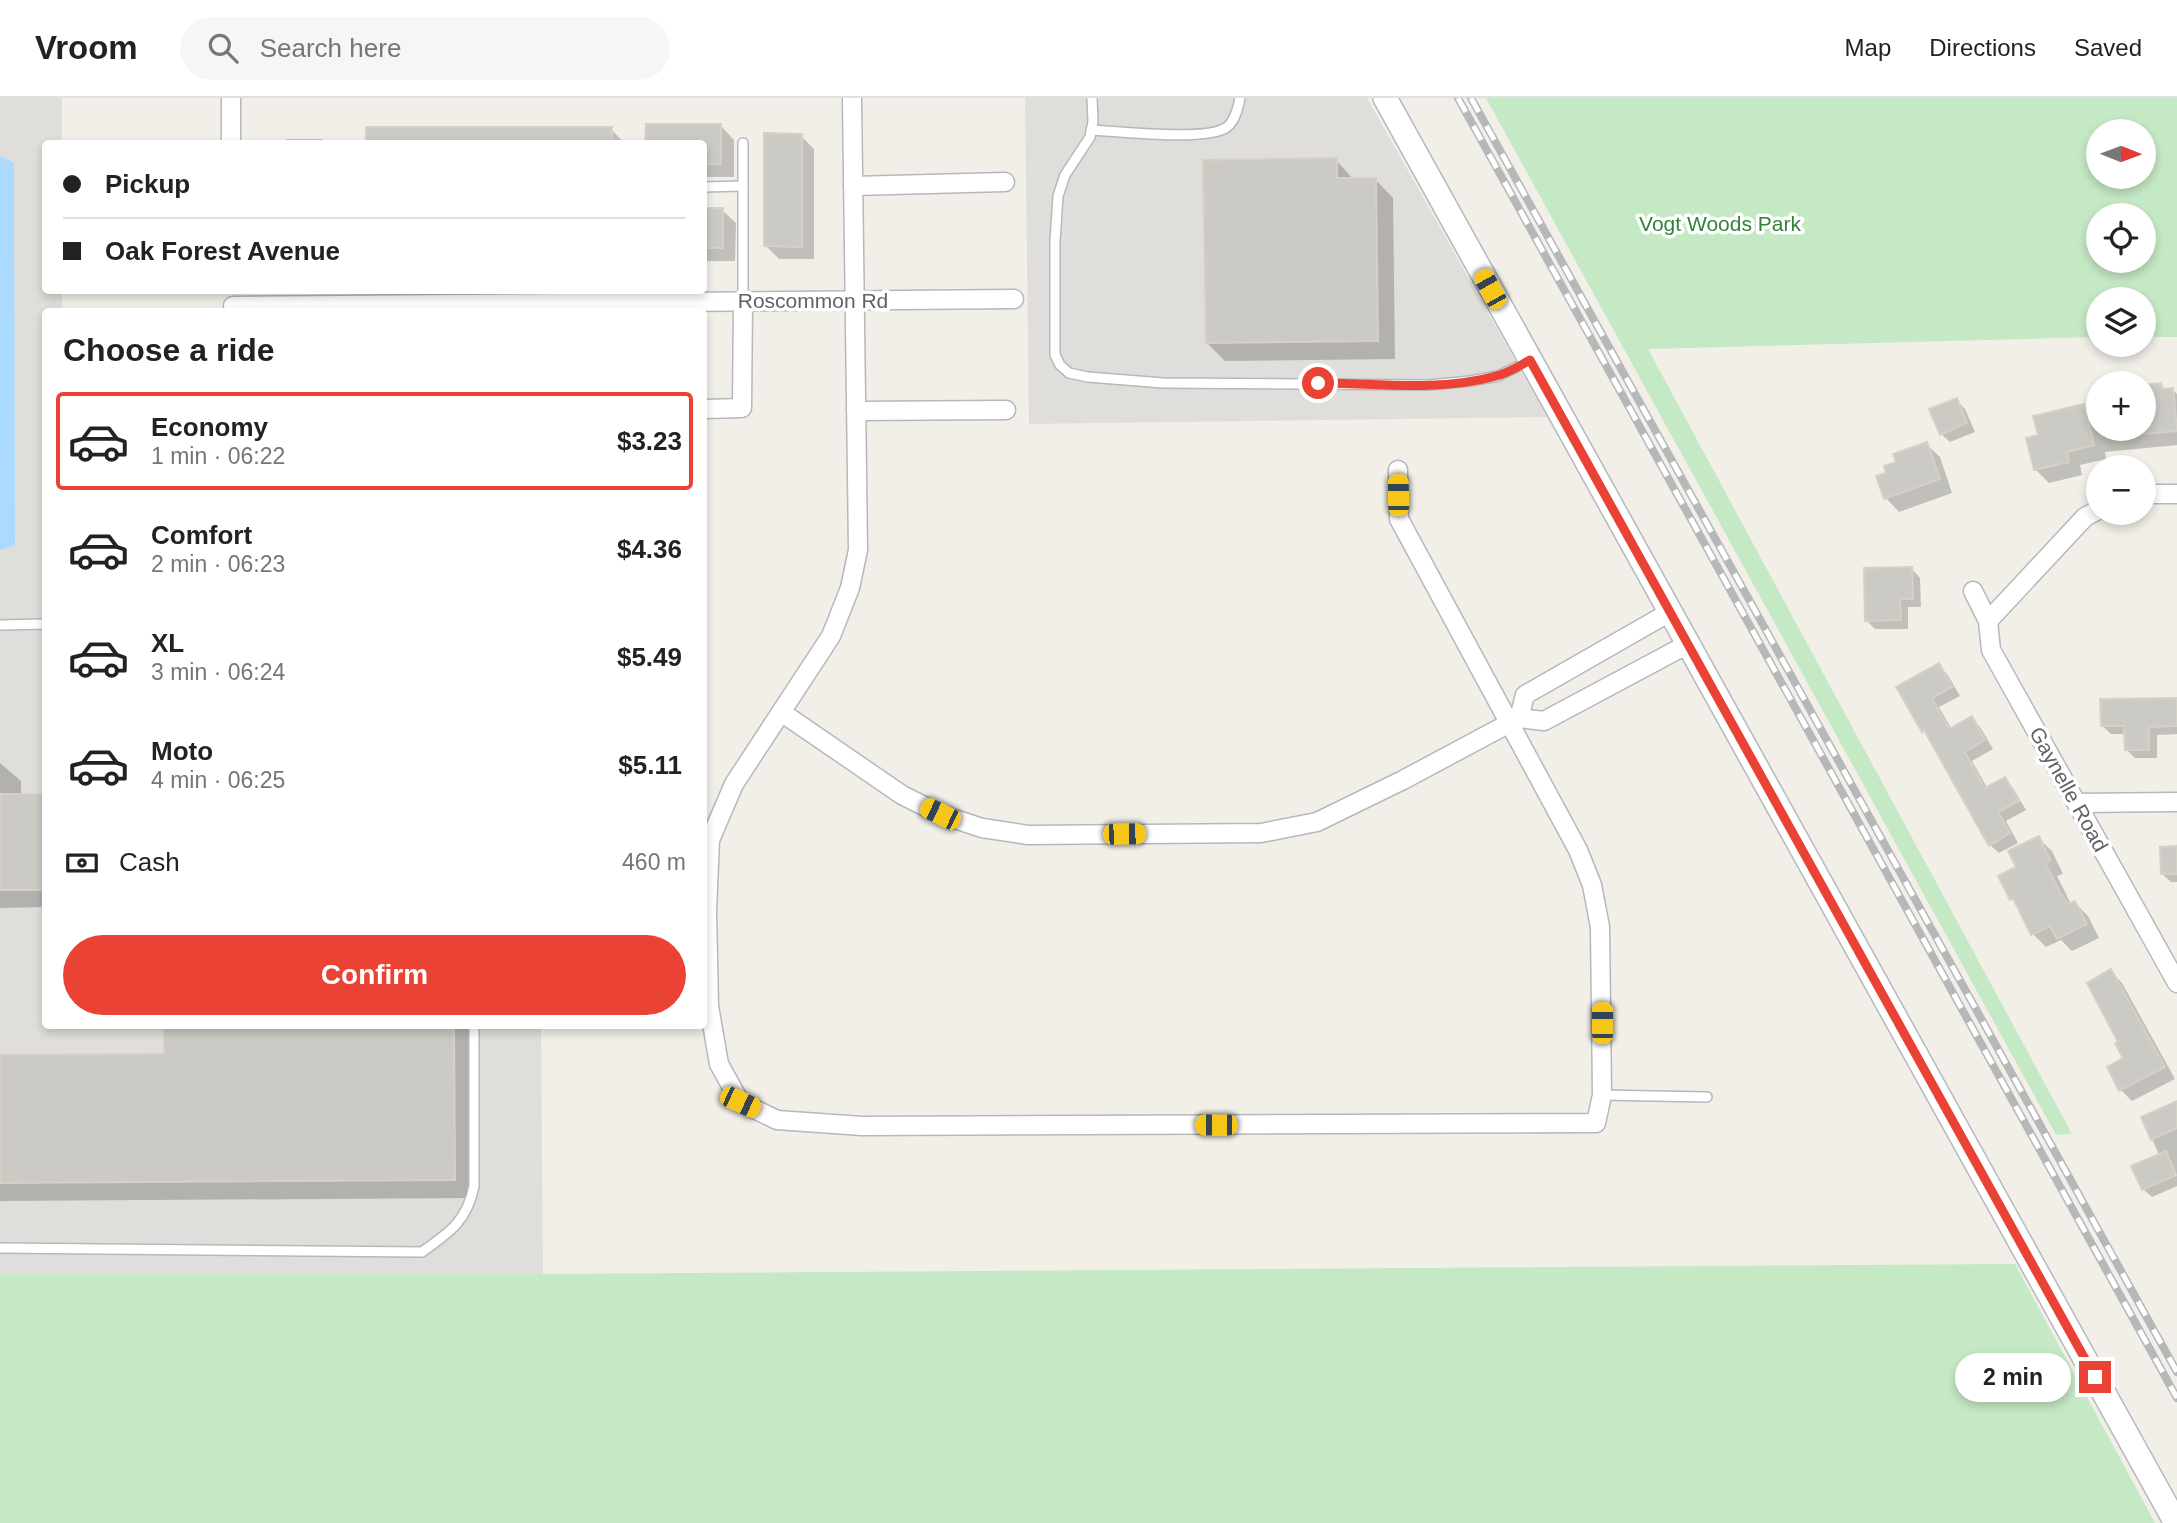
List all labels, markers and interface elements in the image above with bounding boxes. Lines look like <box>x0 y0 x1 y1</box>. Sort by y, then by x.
search box <box>180 17 670 80</box>
text: Vroom <box>35 29 138 66</box>
icon: search <box>204 29 242 67</box>
text: Search here <box>260 33 401 63</box>
text: Map <box>1845 34 1891 61</box>
text: Directions <box>1929 34 2036 61</box>
text: Saved <box>2074 34 2142 61</box>
north arrow <box>2086 119 2156 189</box>
map controls <box>2086 119 2156 525</box>
text: Pickup <box>105 169 190 199</box>
button: locate <box>2086 203 2156 273</box>
park label: Vogt Woods Park <box>1639 212 1801 235</box>
text: Oak Forest Avenue <box>105 236 340 266</box>
car <box>1471 266 1510 312</box>
button: layers <box>2086 287 2156 357</box>
street label: Roscommon Rd <box>738 289 888 312</box>
text: Choose a ride <box>63 332 275 368</box>
route start <box>1302 367 1334 399</box>
button: + <box>2086 371 2156 441</box>
icon: car <box>67 410 130 473</box>
text: Economy <box>151 412 268 442</box>
text: $3.23 <box>617 426 682 456</box>
text: 1 min · 06:22 <box>151 443 285 469</box>
button: − <box>2086 455 2156 525</box>
car <box>1388 474 1409 516</box>
icon: car <box>67 518 130 581</box>
text: Comfort <box>151 520 252 550</box>
text: $4.36 <box>617 534 682 564</box>
text: 2 min · 06:23 <box>151 551 285 577</box>
icon: car <box>67 626 130 689</box>
text: XL <box>151 628 184 658</box>
text: $5.49 <box>617 642 682 672</box>
text: 3 min · 06:24 <box>151 659 285 685</box>
street label: Gaynelle Road <box>2025 723 2113 855</box>
icon: car <box>67 734 130 797</box>
text: Moto <box>151 736 213 766</box>
text: $5.11 <box>618 750 682 780</box>
text: 4 min · 06:25 <box>151 767 285 793</box>
car <box>917 795 964 833</box>
car <box>1103 823 1146 845</box>
icon: cash <box>63 844 101 882</box>
text: Cash <box>119 847 180 877</box>
text: 460 m <box>622 849 686 875</box>
button: Confirm <box>63 935 686 1015</box>
car <box>1592 1002 1613 1044</box>
car <box>717 1084 764 1120</box>
car <box>1196 1115 1238 1136</box>
callout: 2 min <box>1955 1352 2070 1402</box>
route end <box>2079 1361 2111 1393</box>
text: 2 min <box>1983 1364 2043 1390</box>

